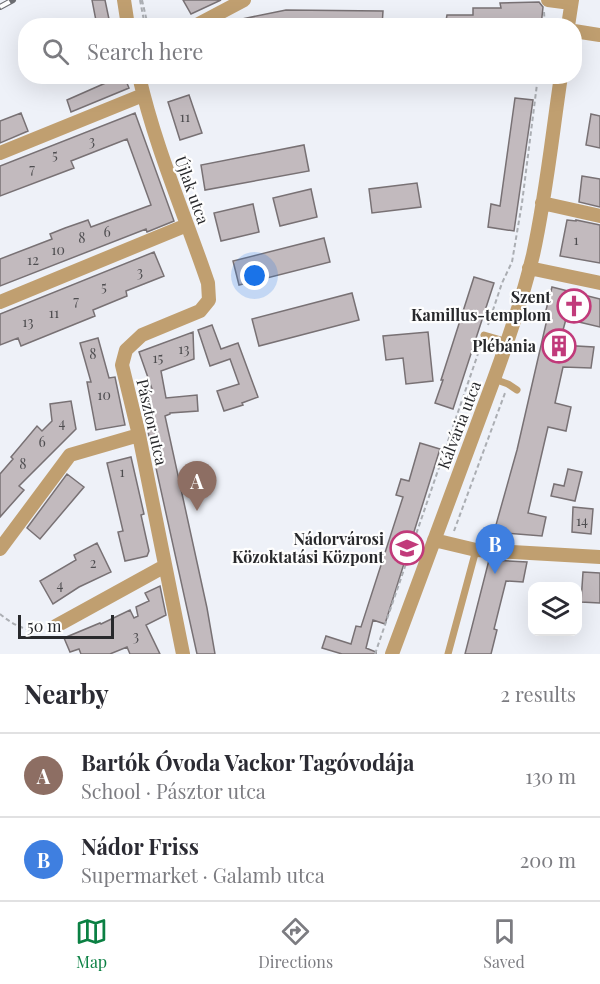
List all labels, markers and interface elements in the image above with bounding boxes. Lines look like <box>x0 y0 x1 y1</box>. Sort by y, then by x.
search box <box>18 18 582 84</box>
icon: search <box>39 35 72 68</box>
text: Search here <box>87 36 203 66</box>
house number: 11 <box>180 107 190 126</box>
house number: 3 <box>89 131 95 150</box>
house number: 5 <box>52 145 58 164</box>
street label: Újlak utca <box>170 153 214 227</box>
house number: 7 <box>29 159 35 178</box>
house number: 6 <box>103 222 111 241</box>
house number: 8 <box>78 228 86 247</box>
house number: 1 <box>573 230 579 249</box>
house number: 10 <box>51 240 65 259</box>
house number: 12 <box>27 250 39 269</box>
your location <box>240 261 269 290</box>
house number: 3 <box>137 262 143 281</box>
house number: 5 <box>101 277 107 296</box>
place label: Szent Kamillus-templom <box>411 286 552 325</box>
church icon: Szent Kamillus-templom <box>556 288 592 324</box>
house number: 7 <box>73 291 79 310</box>
house number: 11 <box>49 303 59 322</box>
house number: 13 <box>22 312 34 331</box>
building icon: Plébánia <box>541 328 577 364</box>
place label: Plébánia <box>472 335 537 356</box>
house number: 13 <box>178 339 190 358</box>
house number: 8 <box>89 344 97 363</box>
house number: 15 <box>153 348 164 367</box>
street label: Pásztor utca <box>132 377 173 467</box>
street label: Kálvária utca <box>432 378 485 472</box>
house number: 10 <box>97 385 111 404</box>
house number: 4 <box>59 413 66 432</box>
house number: 6 <box>38 432 46 451</box>
house number: 8 <box>19 454 27 473</box>
house number: 1 <box>119 462 125 481</box>
pin: A <box>178 462 216 511</box>
house number: 14 <box>576 511 588 530</box>
pin: B <box>476 524 514 574</box>
place label: Nádorvárosi Közoktatási Központ <box>232 528 384 567</box>
school or university icon: Nádorvárosi Közoktatási Központ <box>389 530 425 566</box>
house number: 2 <box>90 553 97 572</box>
house number: 4 <box>57 575 64 594</box>
map controls <box>528 582 582 636</box>
button: layers <box>528 582 582 636</box>
scale bar <box>18 612 114 640</box>
text: 50 m <box>27 615 61 636</box>
house number: 3 <box>133 626 139 645</box>
text: Nearby <box>24 676 109 711</box>
text: 2 results <box>501 680 576 707</box>
text: Bartók Óvoda Vackor Tagóvodája <box>81 747 414 777</box>
text: A <box>37 762 50 789</box>
text: 130 m <box>525 762 576 789</box>
text: School · Pásztor utca <box>81 777 266 804</box>
text: Nádor Friss <box>81 831 199 861</box>
text: B <box>37 846 50 873</box>
text: 200 m <box>520 846 576 873</box>
text: Supermarket · Galamb utca <box>81 861 325 888</box>
tab: Map <box>75 915 108 972</box>
tab: Directions <box>258 915 333 972</box>
tab: Saved <box>483 915 525 972</box>

